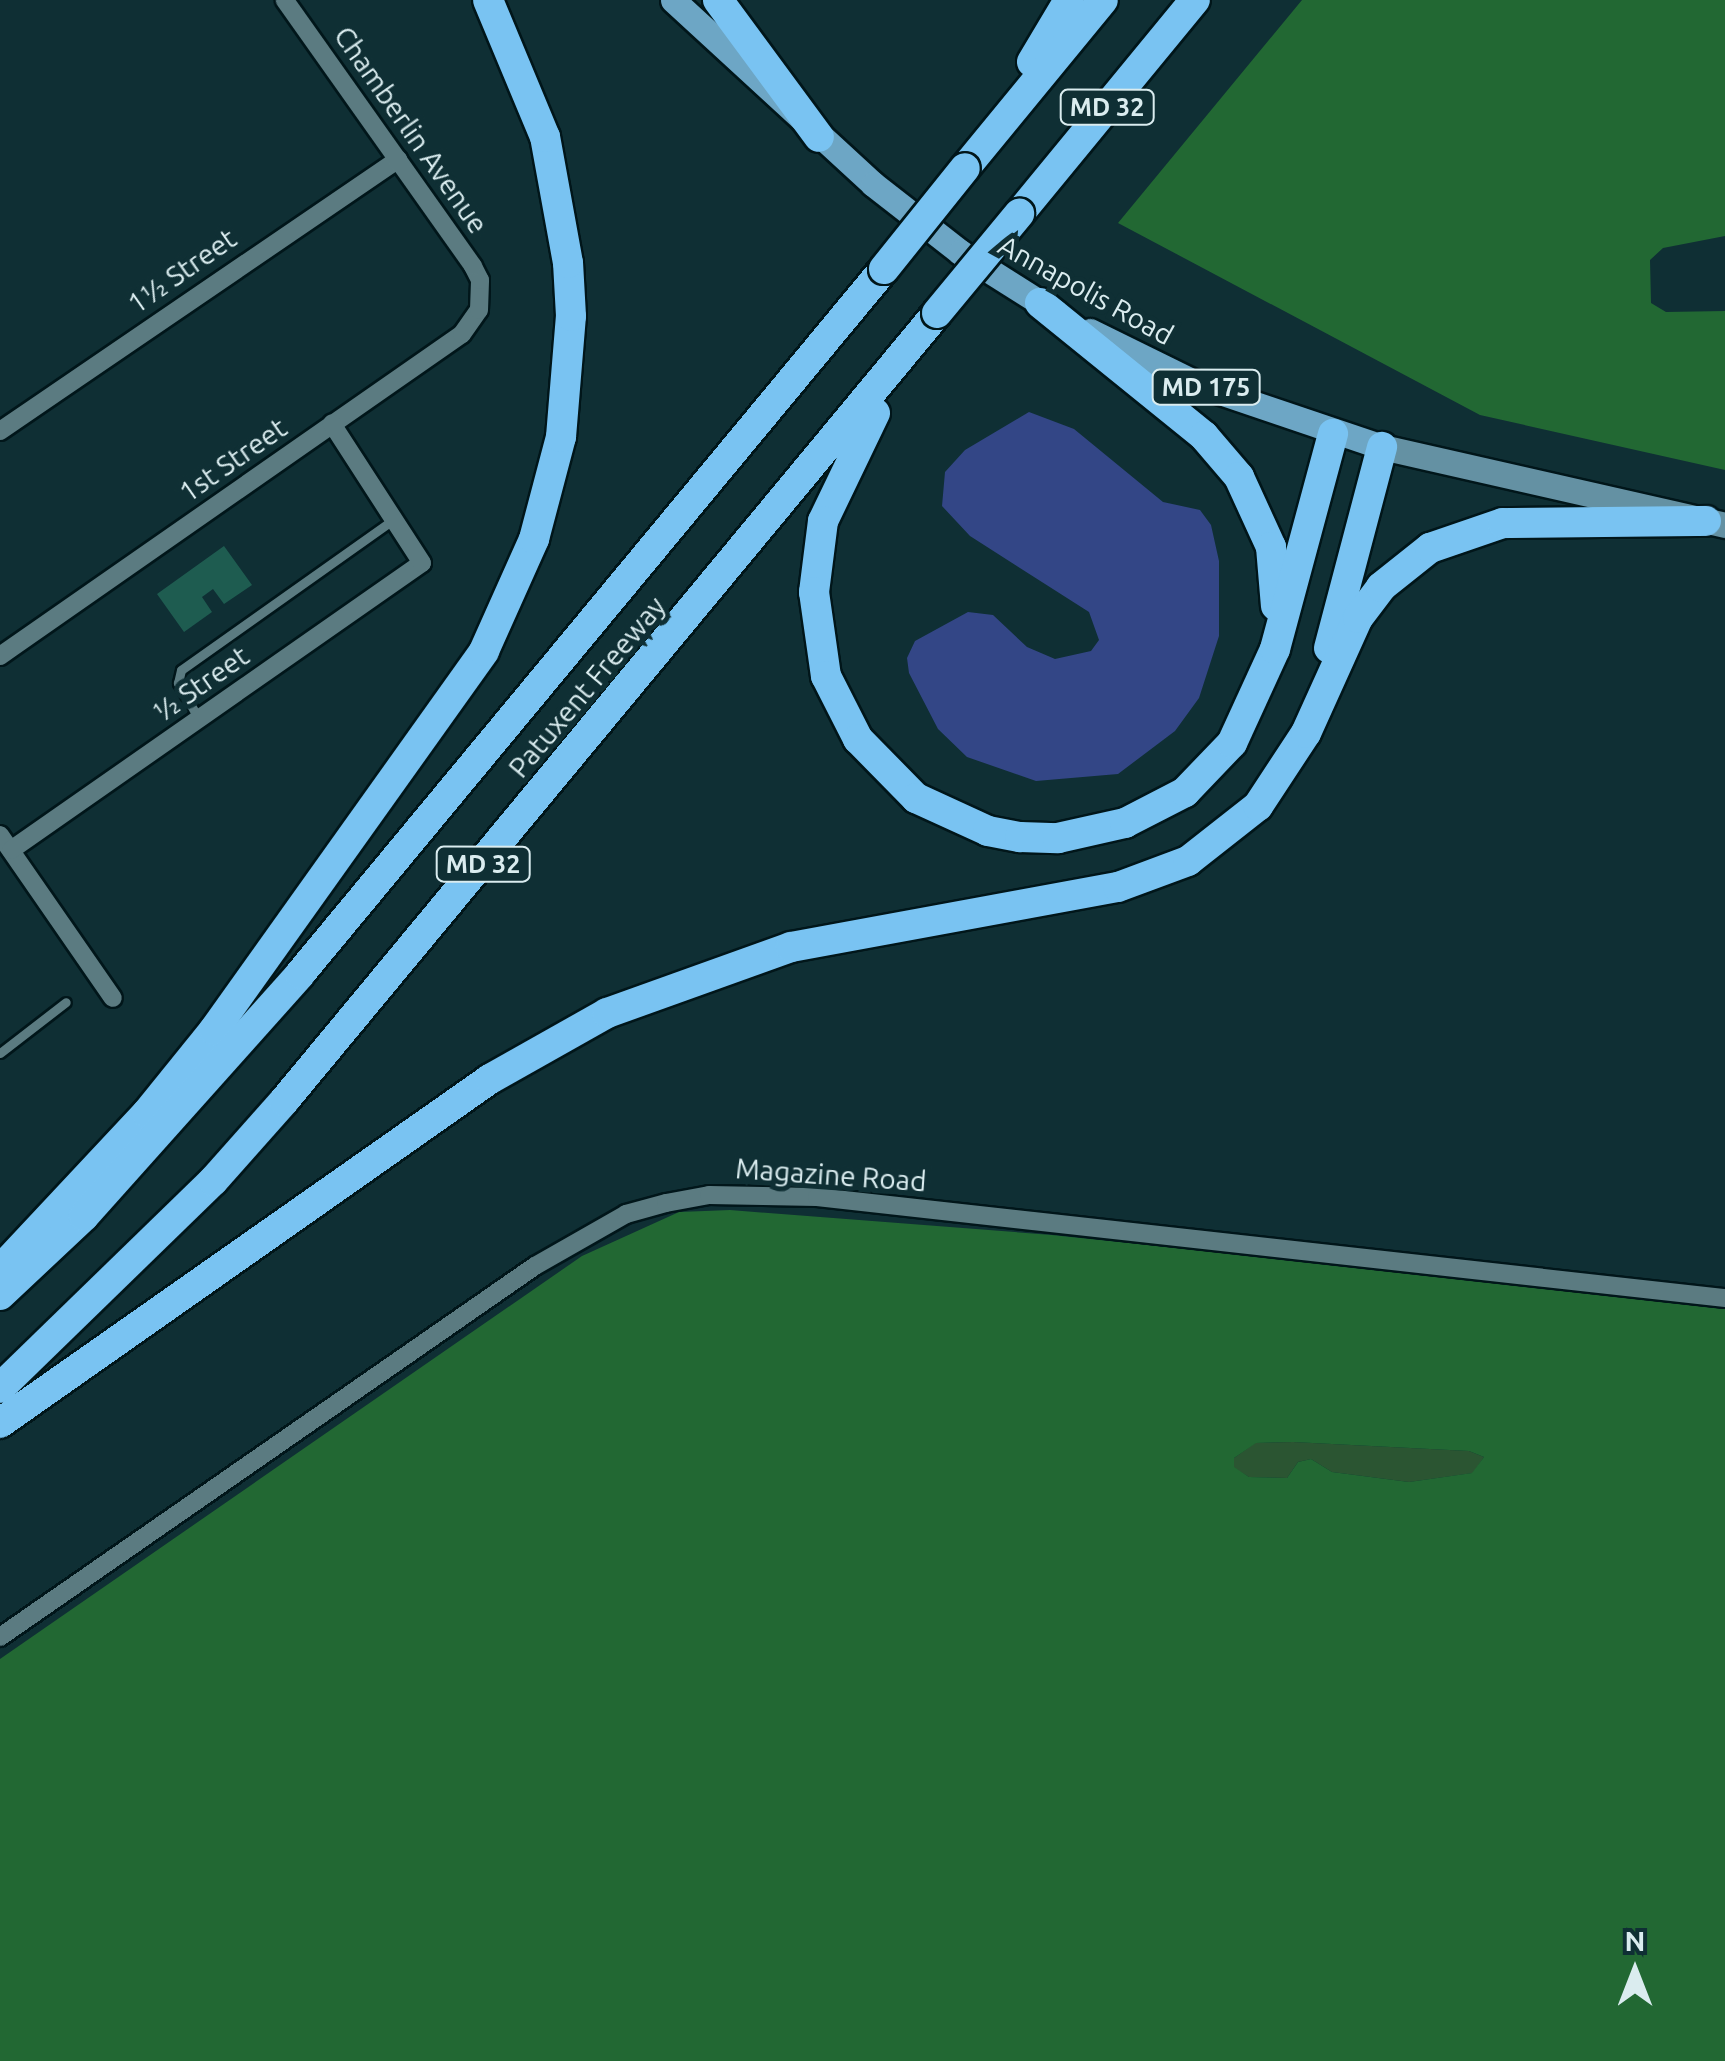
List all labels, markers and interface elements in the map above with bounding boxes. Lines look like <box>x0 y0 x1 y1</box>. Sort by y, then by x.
street label: Chamberlin Avenue <box>327 20 495 240</box>
road number: MD 32 <box>1060 87 1154 127</box>
street label: 1½ Street <box>121 221 243 321</box>
street label: Annapolis Road <box>993 228 1179 352</box>
road number: MD 175 <box>1151 367 1261 407</box>
street label: 1st Street <box>173 411 293 509</box>
street label: Patuxent Freeway <box>502 590 672 784</box>
street label: ½ Street <box>147 639 255 729</box>
road number: MD 32 <box>436 844 530 884</box>
street label: Magazine Road <box>734 1152 928 1198</box>
north arrow <box>1585 1921 1685 2021</box>
text: N <box>1625 1925 1645 1956</box>

